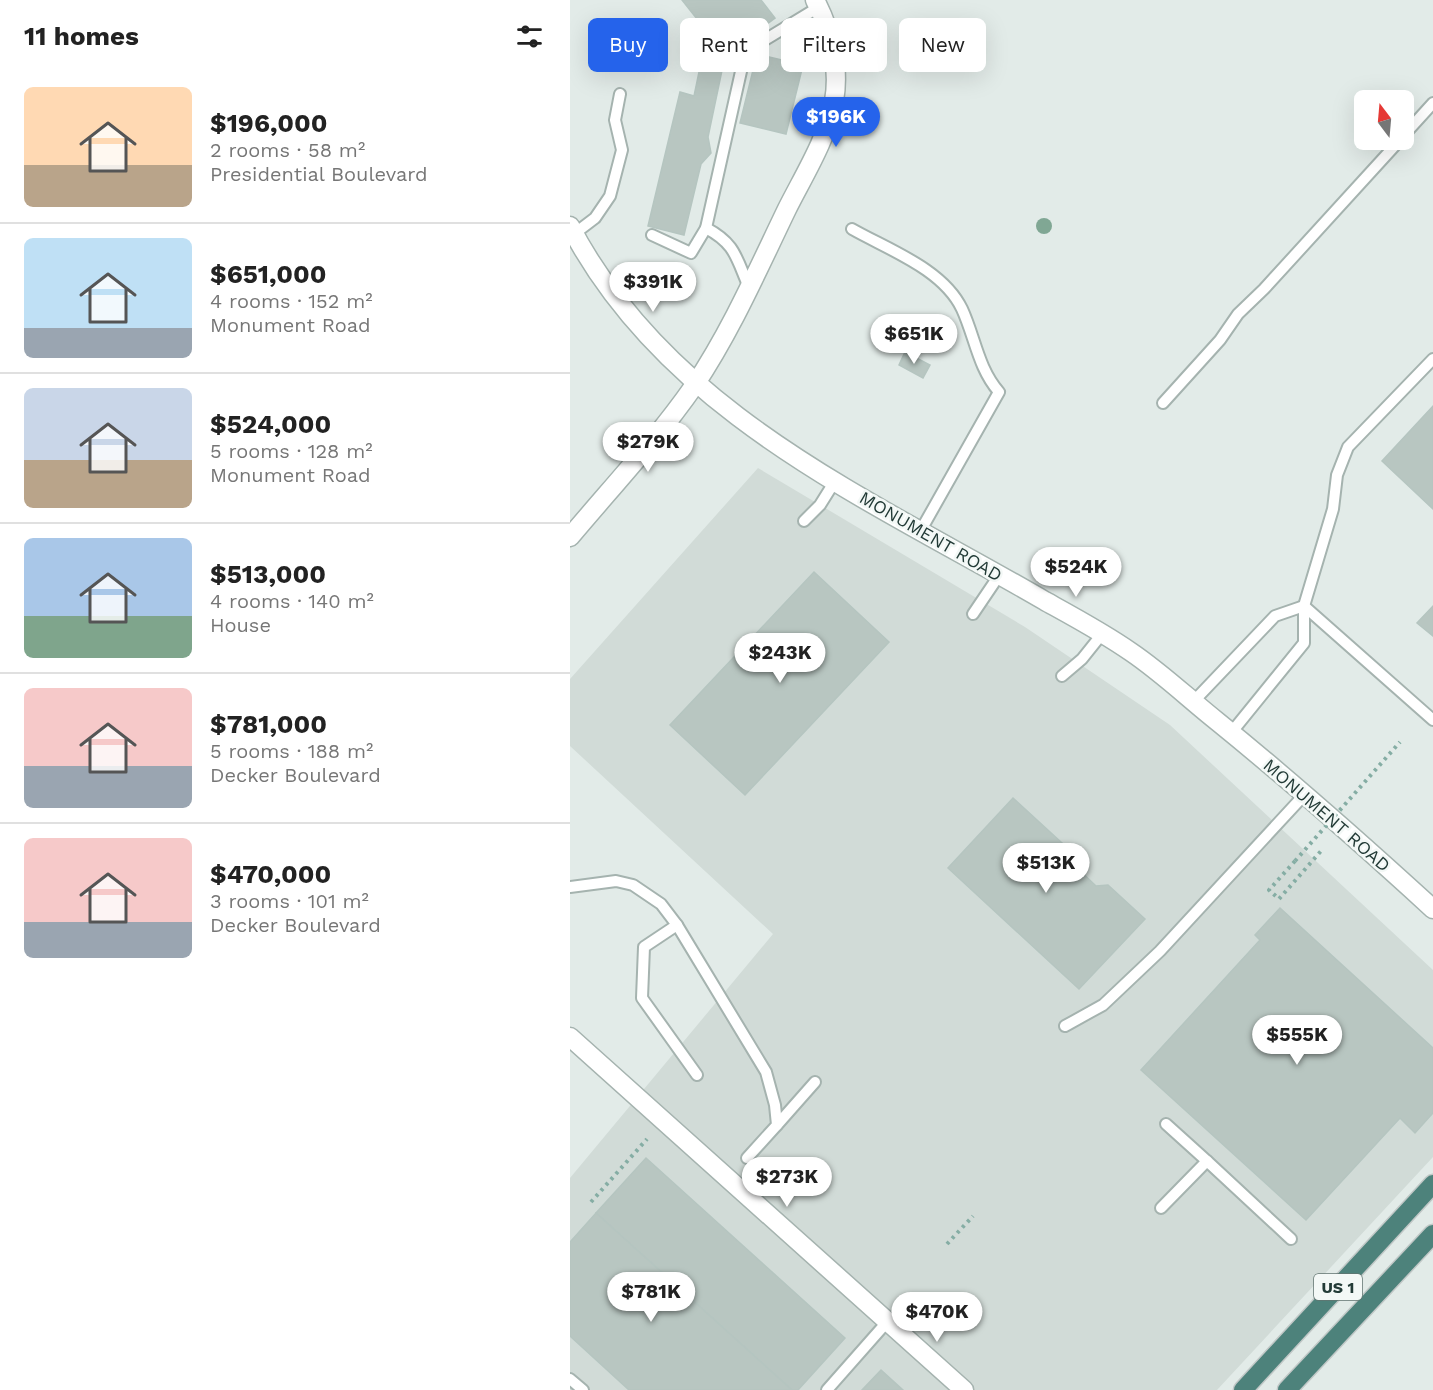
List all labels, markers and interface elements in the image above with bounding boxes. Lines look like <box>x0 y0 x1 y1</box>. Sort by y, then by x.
chip: Buy <box>588 18 668 72</box>
chip: Rent <box>680 18 769 72</box>
chip: Filters <box>781 18 887 72</box>
chip: New <box>899 18 986 72</box>
icon: filters <box>513 20 546 53</box>
text: 11 homes <box>24 21 139 51</box>
north arrow <box>1354 90 1414 150</box>
map controls <box>1354 90 1414 150</box>
pin: $196K <box>794 97 878 148</box>
text: $196K <box>806 104 866 128</box>
text: $196,000 <box>210 108 327 138</box>
icon: home <box>72 111 144 183</box>
text: 2 rooms · 58 m² <box>210 138 365 162</box>
text: Presidential Boulevard <box>210 162 428 186</box>
text: $651,000 <box>210 259 327 289</box>
icon: home <box>72 262 144 334</box>
pin: $391K <box>611 262 695 313</box>
text: $391K <box>623 269 683 293</box>
text: 4 rooms · 152 m² <box>210 289 373 313</box>
text: Monument Road <box>210 313 371 337</box>
pin: $651K <box>872 314 956 365</box>
text: $651K <box>884 321 944 345</box>
text: $524,000 <box>210 409 331 439</box>
icon: home <box>72 412 144 484</box>
pin: $279K <box>606 422 690 473</box>
text: $279K <box>617 429 679 453</box>
text: 5 rooms · 128 m² <box>210 439 373 463</box>
text: Monument Road <box>210 463 371 487</box>
street label: MONUMENT ROAD <box>856 487 1006 585</box>
pin: $524K <box>1034 547 1118 598</box>
text: $524K <box>1045 554 1107 578</box>
text: $513,000 <box>210 559 326 589</box>
icon: home <box>72 562 144 634</box>
text: 4 rooms · 140 m² <box>210 589 374 613</box>
text: House <box>210 613 271 637</box>
pin: $243K <box>738 633 822 684</box>
text: $243K <box>748 640 812 664</box>
text: $781,000 <box>210 709 327 739</box>
icon: home <box>72 712 144 784</box>
text: 5 rooms · 188 m² <box>210 739 373 763</box>
street label: MONUMENT ROAD <box>1259 754 1395 876</box>
text: Decker Boulevard <box>210 763 381 787</box>
pin: $513K <box>1004 843 1088 894</box>
text: $513K <box>1017 850 1075 874</box>
text: $470,000 <box>210 859 331 889</box>
icon: home <box>72 862 144 934</box>
text: 3 rooms · 101 m² <box>210 889 369 913</box>
text: Decker Boulevard <box>210 913 381 937</box>
pin: $555K <box>1255 1015 1339 1066</box>
text: $555K <box>1266 1022 1328 1046</box>
pin: $273K <box>745 1157 829 1208</box>
text: $273K <box>756 1164 818 1188</box>
pin: $781K <box>609 1272 693 1323</box>
road number: US 1 <box>1314 1274 1362 1300</box>
text: $781K <box>621 1279 681 1303</box>
pin: $470K <box>895 1292 979 1343</box>
text: $470K <box>905 1299 969 1323</box>

